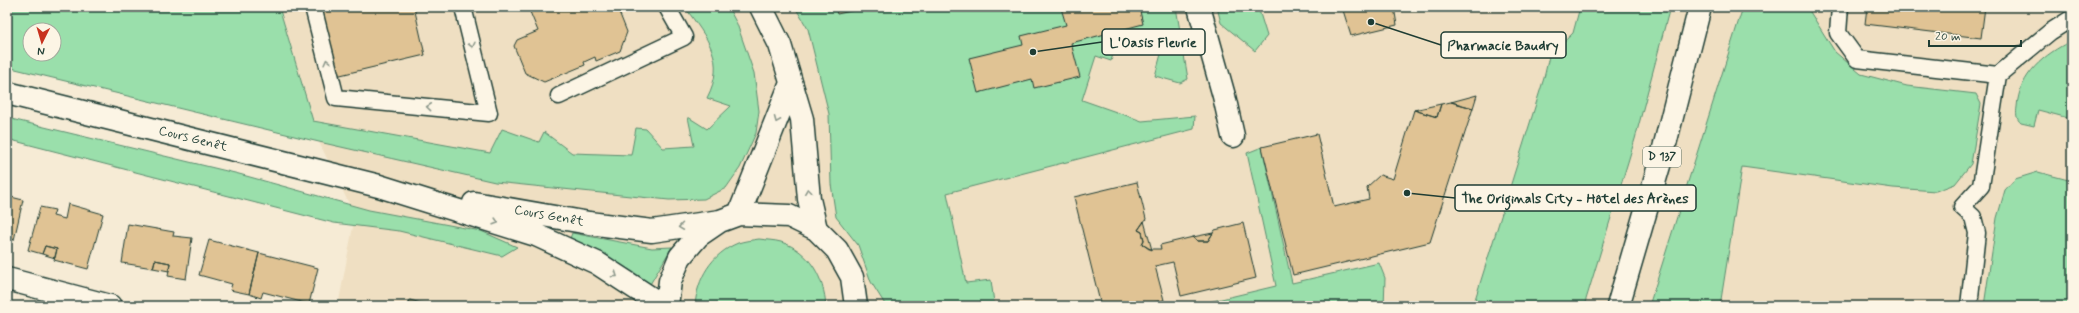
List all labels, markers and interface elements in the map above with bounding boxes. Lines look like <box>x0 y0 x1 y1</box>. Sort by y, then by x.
north arrow <box>22 22 62 62</box>
scale bar <box>1929 22 2021 48</box>
callout: L'Oasis Fleurie <box>1102 29 1205 55</box>
text: 20 m <box>1935 29 1961 45</box>
callout: Pharmacie Baudry <box>1441 32 1566 58</box>
text: L'Oasis Fleurie <box>1109 34 1197 52</box>
text: Pharmacie Baudry <box>1447 37 1559 55</box>
one-way arrow <box>468 42 476 48</box>
text: N <box>37 44 45 58</box>
one-way arrow <box>324 59 332 65</box>
one-way arrow <box>426 103 432 112</box>
one-way arrow <box>774 115 782 123</box>
street label: Cours Genêt <box>157 122 229 156</box>
road number: D 137 <box>1643 147 1681 167</box>
callout: The Originals City - Hôtel des Arènes <box>1455 185 1696 211</box>
one-way arrow <box>804 188 813 194</box>
text: The Originals City - Hôtel des Arènes <box>1462 190 1689 211</box>
street label: Cours Genêt <box>513 202 585 231</box>
one-way arrow <box>493 217 500 226</box>
one-way arrow <box>678 222 684 231</box>
one-way arrow <box>610 270 617 277</box>

